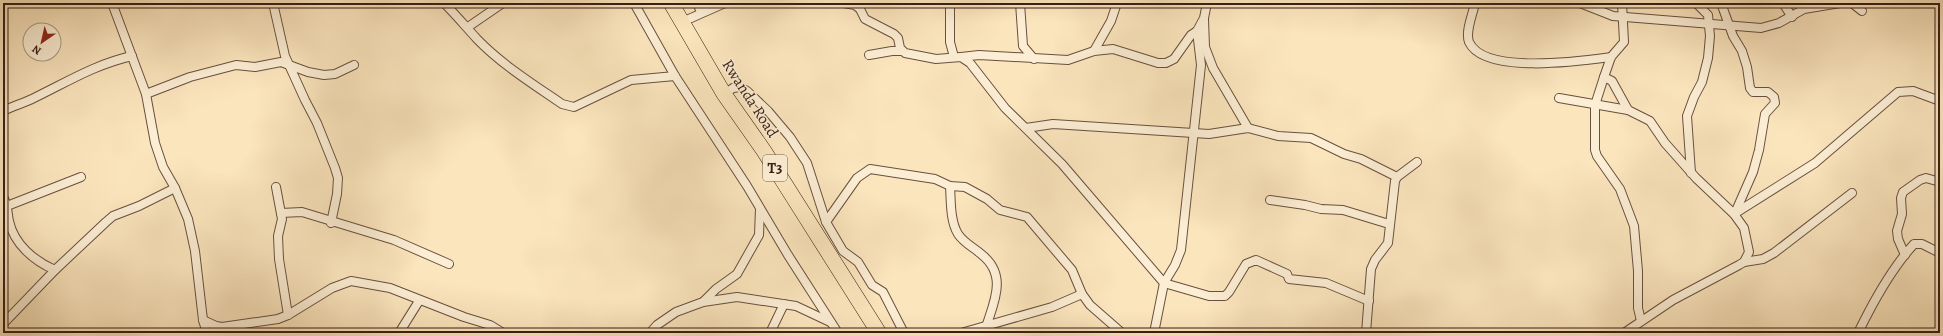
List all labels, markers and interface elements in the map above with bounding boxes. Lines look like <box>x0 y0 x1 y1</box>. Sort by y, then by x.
north arrow <box>22 22 62 62</box>
text: N <box>29 41 44 58</box>
street label: Rwanda Road <box>717 55 784 142</box>
road number: T3 <box>763 155 787 181</box>

